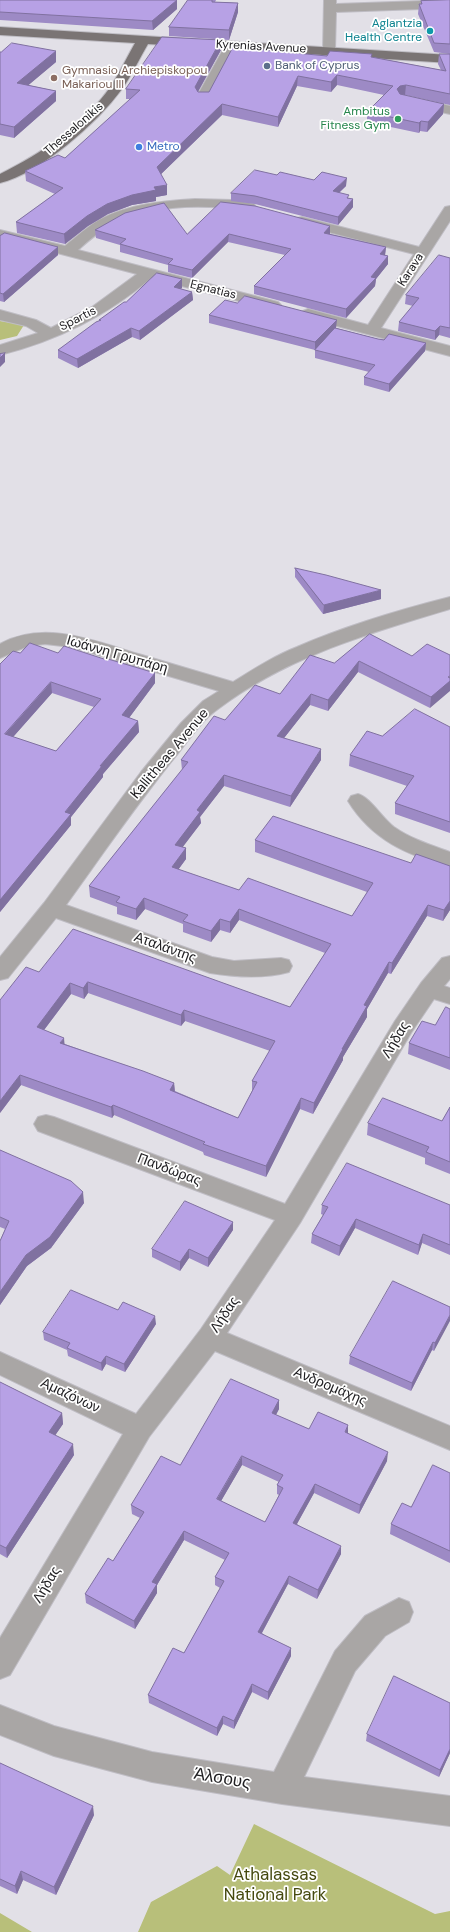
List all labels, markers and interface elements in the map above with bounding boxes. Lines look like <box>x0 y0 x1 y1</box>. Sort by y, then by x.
place label: Aglantzia Health Centre <box>345 17 422 45</box>
marker: Aglantzia Health Centre <box>425 26 435 36</box>
street label: Kyrenias Avenue <box>215 37 307 57</box>
place label: Bank of Cyprus <box>275 59 359 73</box>
marker: Bank of Cyprus <box>262 61 272 71</box>
place label: Gymnasio Archiepiskopou Makariou III <box>62 64 207 92</box>
marker: Gymnasio Archiepiskopou Makariou III <box>49 73 59 83</box>
street label: Thessalonikis <box>42 99 106 159</box>
place label: Ambitus Fitness Gym <box>321 105 390 133</box>
marker: Ambitus Fitness Gym <box>393 114 403 124</box>
place label: Metro <box>147 140 180 154</box>
marker: Metro <box>134 142 144 152</box>
street label: Karava <box>395 251 427 289</box>
street label: Egnatias <box>189 277 237 303</box>
street label: Spartis <box>57 304 99 334</box>
street label: Ιωάννη Γρυπάρη <box>64 633 170 677</box>
street label: Kallitheas Avenue <box>127 706 213 802</box>
street label: Αταλάντης <box>132 929 198 967</box>
street label: Λήδας <box>379 1019 413 1061</box>
street label: Πανδώρας <box>135 1150 203 1190</box>
street label: Λήδας <box>207 1294 243 1336</box>
street label: Ανδρομάχης <box>291 1364 369 1410</box>
street label: Αμαζόνων <box>38 1375 102 1417</box>
street label: Λήδας <box>30 1564 64 1606</box>
street label: Άλσους <box>192 1764 252 1794</box>
park label: Athalassas National Park <box>224 1866 326 1906</box>

